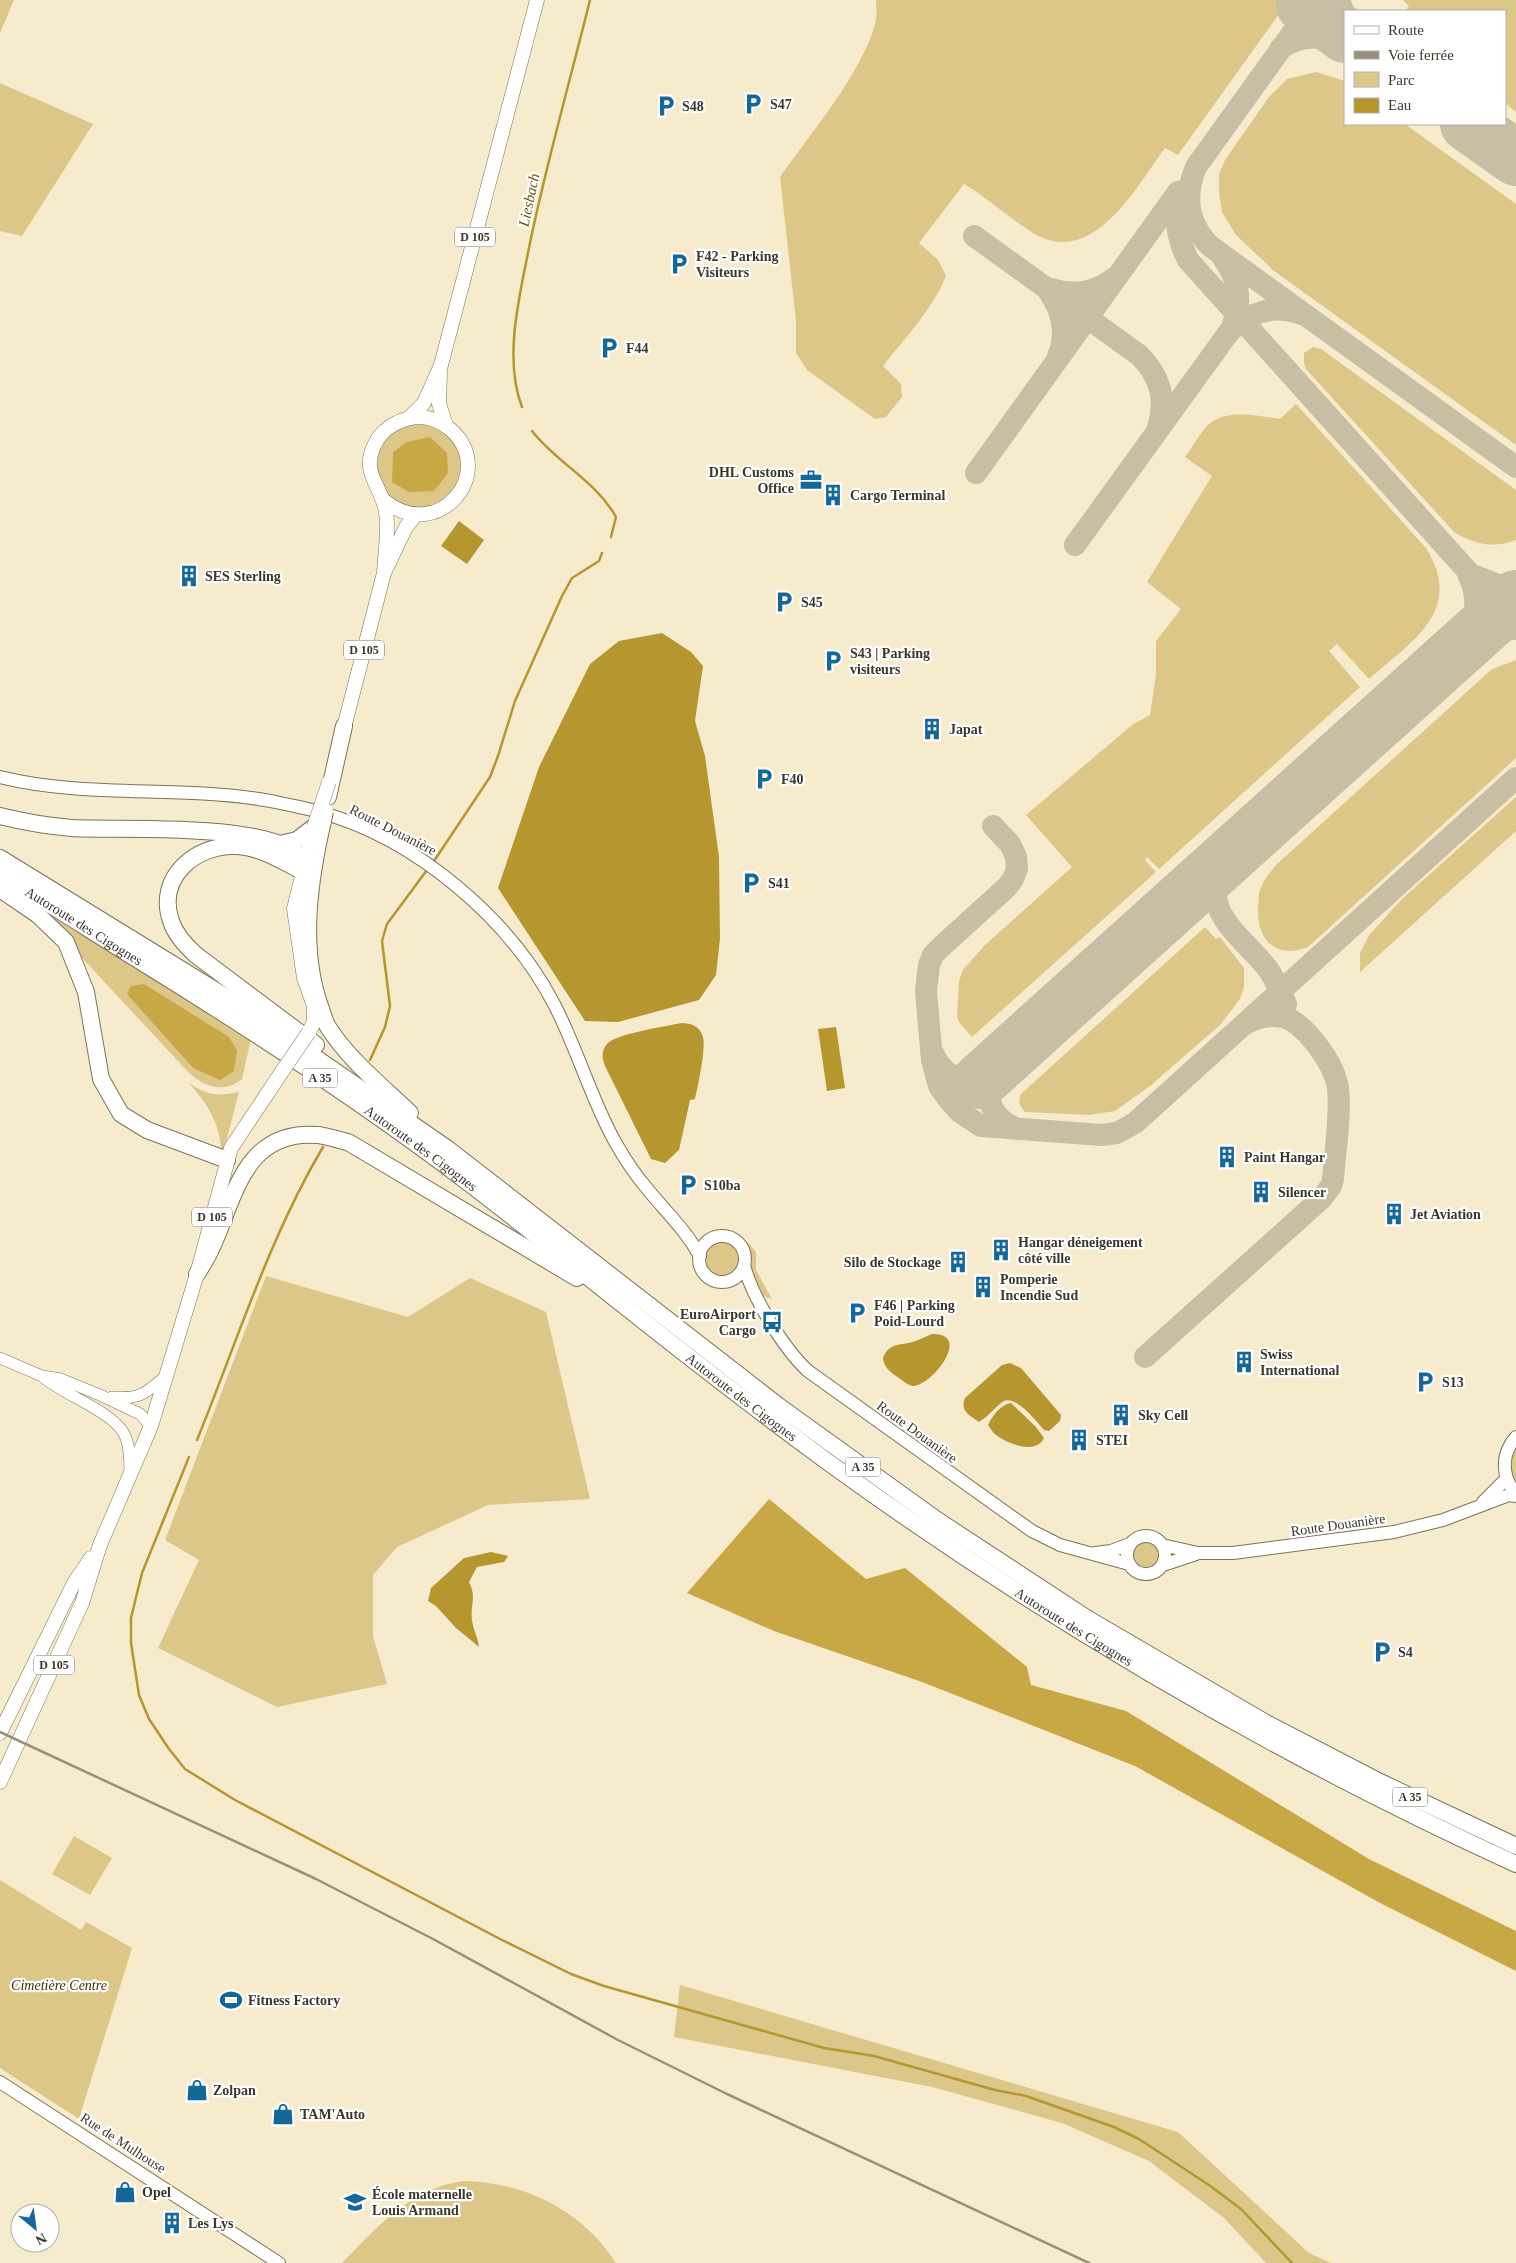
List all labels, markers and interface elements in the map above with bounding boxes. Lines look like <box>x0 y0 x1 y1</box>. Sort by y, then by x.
legend <box>1344 10 1506 125</box>
text: Route <box>1388 22 1424 38</box>
text: Voie ferrée <box>1388 47 1454 63</box>
text: Parc <box>1388 72 1415 88</box>
parking icon: S47 <box>740 91 766 117</box>
parking icon: S48 <box>653 93 679 119</box>
place label: S47 <box>770 97 792 112</box>
text: Eau <box>1388 97 1412 113</box>
place label: S48 <box>682 99 704 114</box>
water label: Liesbach <box>515 172 542 229</box>
road number: D 105 <box>455 228 495 246</box>
place label: F42 - Parking Visiteurs <box>696 249 778 280</box>
parking icon: F42 - Parking Visiteurs <box>666 251 692 277</box>
parking icon: F44 <box>596 335 622 361</box>
place label: F44 <box>626 341 649 356</box>
place label: DHL Customs Office <box>709 465 795 496</box>
office icon: DHL Customs Office <box>798 467 824 493</box>
building icon: Cargo Terminal <box>820 482 846 508</box>
place label: Cargo Terminal <box>850 488 945 503</box>
building icon: SES Sterling <box>176 563 202 589</box>
place label: SES Sterling <box>205 569 281 584</box>
parking icon: S45 <box>771 589 797 615</box>
place label: S45 <box>801 595 823 610</box>
road number: D 105 <box>344 640 384 660</box>
place label: S43 | Parking visiteurs <box>850 646 930 677</box>
parking icon: S43 | Parking visiteurs <box>820 648 846 674</box>
building icon: Japat <box>919 716 945 742</box>
place label: Japat <box>949 722 983 737</box>
parking icon: F40 <box>751 766 777 792</box>
place label: F40 <box>781 772 804 787</box>
street label: Route Douanière <box>347 802 439 858</box>
parking icon: S41 <box>738 870 764 896</box>
place label: S41 <box>768 876 790 891</box>
street label: Autoroute des Cigognes <box>22 884 145 968</box>
road number: A 35 <box>302 1068 338 1088</box>
street label: Autoroute des Cigognes <box>362 1102 480 1194</box>
building icon: Paint Hangar <box>1214 1144 1240 1170</box>
place label: Paint Hangar <box>1244 1150 1325 1165</box>
parking icon: S10ba <box>675 1172 701 1198</box>
place label: S10ba <box>704 1178 741 1193</box>
building icon: Silencer <box>1248 1179 1274 1205</box>
place label: Silencer <box>1278 1185 1326 1200</box>
building icon: Jet Aviation <box>1381 1201 1407 1227</box>
place label: Jet Aviation <box>1410 1207 1481 1222</box>
road number: D 105 <box>192 1208 232 1226</box>
place label: Hangar déneigement côté ville <box>1018 1235 1143 1266</box>
building icon: Hangar déneigement côté ville <box>988 1237 1014 1263</box>
building icon: Silo de Stockage <box>945 1249 971 1275</box>
place label: Silo de Stockage <box>844 1255 941 1270</box>
place label: Pomperie Incendie Sud <box>1000 1272 1078 1303</box>
building icon: Pomperie Incendie Sud <box>970 1274 996 1300</box>
place label: F46 | Parking Poid-Lourd <box>874 1298 955 1329</box>
parking icon: F46 | Parking Poid-Lourd <box>844 1300 870 1326</box>
place label: EuroAirport Cargo <box>680 1307 756 1338</box>
bus stop icon: EuroAirport Cargo <box>759 1309 785 1335</box>
place label: Swiss International <box>1260 1347 1339 1378</box>
building icon: Swiss International <box>1231 1349 1257 1375</box>
street label: Autoroute des Cigognes <box>683 1350 800 1444</box>
parking icon: S13 <box>1412 1369 1438 1395</box>
place label: S13 <box>1442 1375 1464 1390</box>
street label: Route Douanière <box>874 1398 960 1466</box>
building icon: Sky Cell <box>1108 1402 1134 1428</box>
place label: Sky Cell <box>1138 1408 1188 1423</box>
building icon: STEI <box>1066 1427 1092 1453</box>
place label: STEI <box>1096 1433 1128 1448</box>
road number: A 35 <box>846 1458 880 1476</box>
street label: Route Douanière <box>1290 1511 1386 1539</box>
street label: Autoroute des Cigognes <box>1012 1585 1135 1669</box>
parking icon: S4 <box>1369 1639 1395 1665</box>
place label: S4 <box>1398 1645 1413 1660</box>
road number: D 105 <box>34 1656 74 1674</box>
road number: A 35 <box>1392 1788 1428 1806</box>
park label: Cimetière Centre <box>11 1978 107 1993</box>
sports icon: Fitness Factory <box>218 1987 244 2013</box>
place label: Fitness Factory <box>248 1993 340 2008</box>
shop icon: Zolpan <box>184 2077 210 2103</box>
place label: Zolpan <box>213 2083 256 2098</box>
shop icon: TAM'Auto <box>270 2101 296 2127</box>
place label: TAM'Auto <box>300 2107 365 2122</box>
street label: Rue de Mulhouse <box>77 2110 169 2176</box>
shop icon: Opel <box>112 2179 138 2205</box>
place label: Opel <box>142 2185 171 2200</box>
place label: École maternelle Louis Armand <box>372 2186 472 2218</box>
school or university icon: École maternelle Louis Armand <box>342 2189 368 2215</box>
north arrow <box>10 2203 60 2253</box>
building icon: Les Lys <box>159 2210 185 2236</box>
place label: Les Lys <box>188 2216 234 2231</box>
text: N <box>33 2230 49 2248</box>

